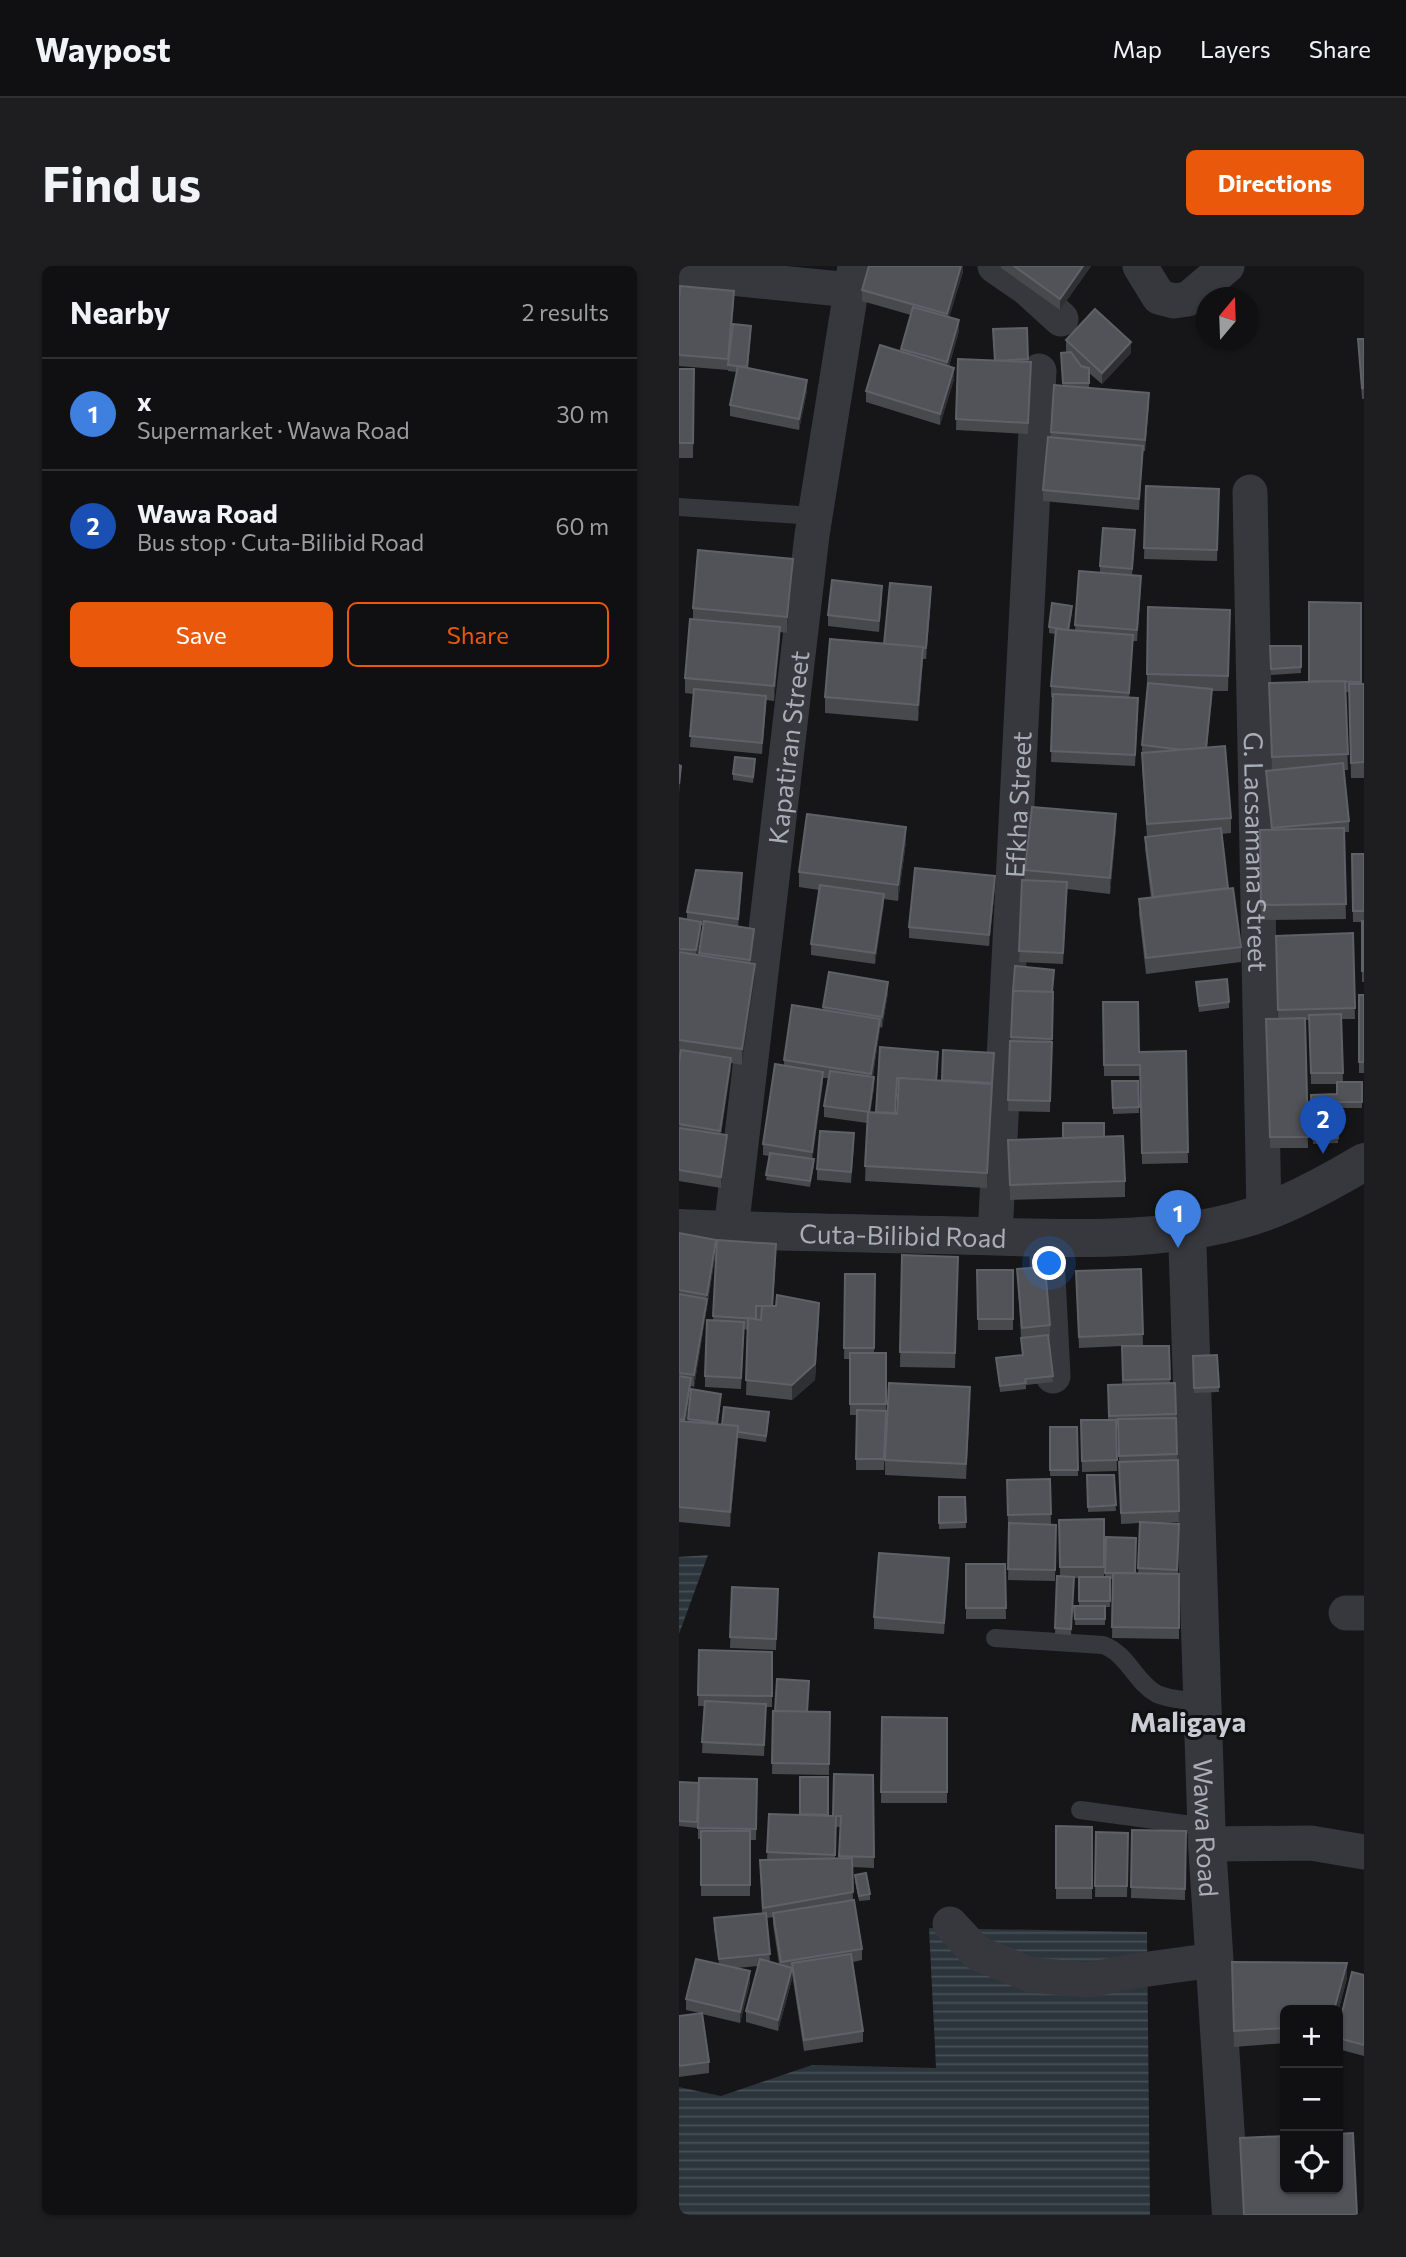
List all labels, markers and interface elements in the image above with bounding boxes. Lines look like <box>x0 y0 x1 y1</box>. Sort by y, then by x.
text: Waypost <box>35 28 171 69</box>
text: Map <box>1113 34 1162 63</box>
text: Layers <box>1200 34 1271 63</box>
text: Share <box>1309 34 1371 63</box>
button: Directions <box>1186 150 1364 215</box>
text: Find us <box>42 152 201 212</box>
north arrow <box>1196 287 1259 350</box>
text: Nearby <box>70 293 170 330</box>
text: 2 results <box>522 298 609 326</box>
text: x <box>137 385 152 416</box>
text: 1 <box>88 400 98 428</box>
text: 30 m <box>556 400 609 428</box>
text: Supermarket · Wawa Road <box>137 416 409 444</box>
text: Wawa Road <box>137 497 278 528</box>
text: 2 <box>86 512 100 540</box>
text: 60 m <box>556 512 609 540</box>
text: Bus stop · Cuta-Bilibid Road <box>137 528 424 556</box>
button: Save <box>70 602 333 667</box>
button: Share <box>347 602 609 667</box>
street label: Kapatiran Street <box>761 649 814 846</box>
street label: Efkha Street <box>998 731 1036 879</box>
street label: G. Lacsamana Street <box>1239 731 1275 972</box>
pin: 2 <box>1300 1096 1346 1154</box>
pin: 1 <box>1155 1190 1201 1248</box>
street label: Cuta-Bilibid Road <box>799 1217 1007 1252</box>
your location <box>1032 1246 1066 1280</box>
district label: Maligaya <box>1130 1704 1246 1738</box>
street label: Wawa Road <box>1189 1758 1226 1898</box>
map controls <box>1280 2005 1343 2194</box>
button: + <box>1280 2005 1343 2068</box>
button: − <box>1280 2068 1343 2131</box>
button: locate <box>1280 2131 1343 2194</box>

